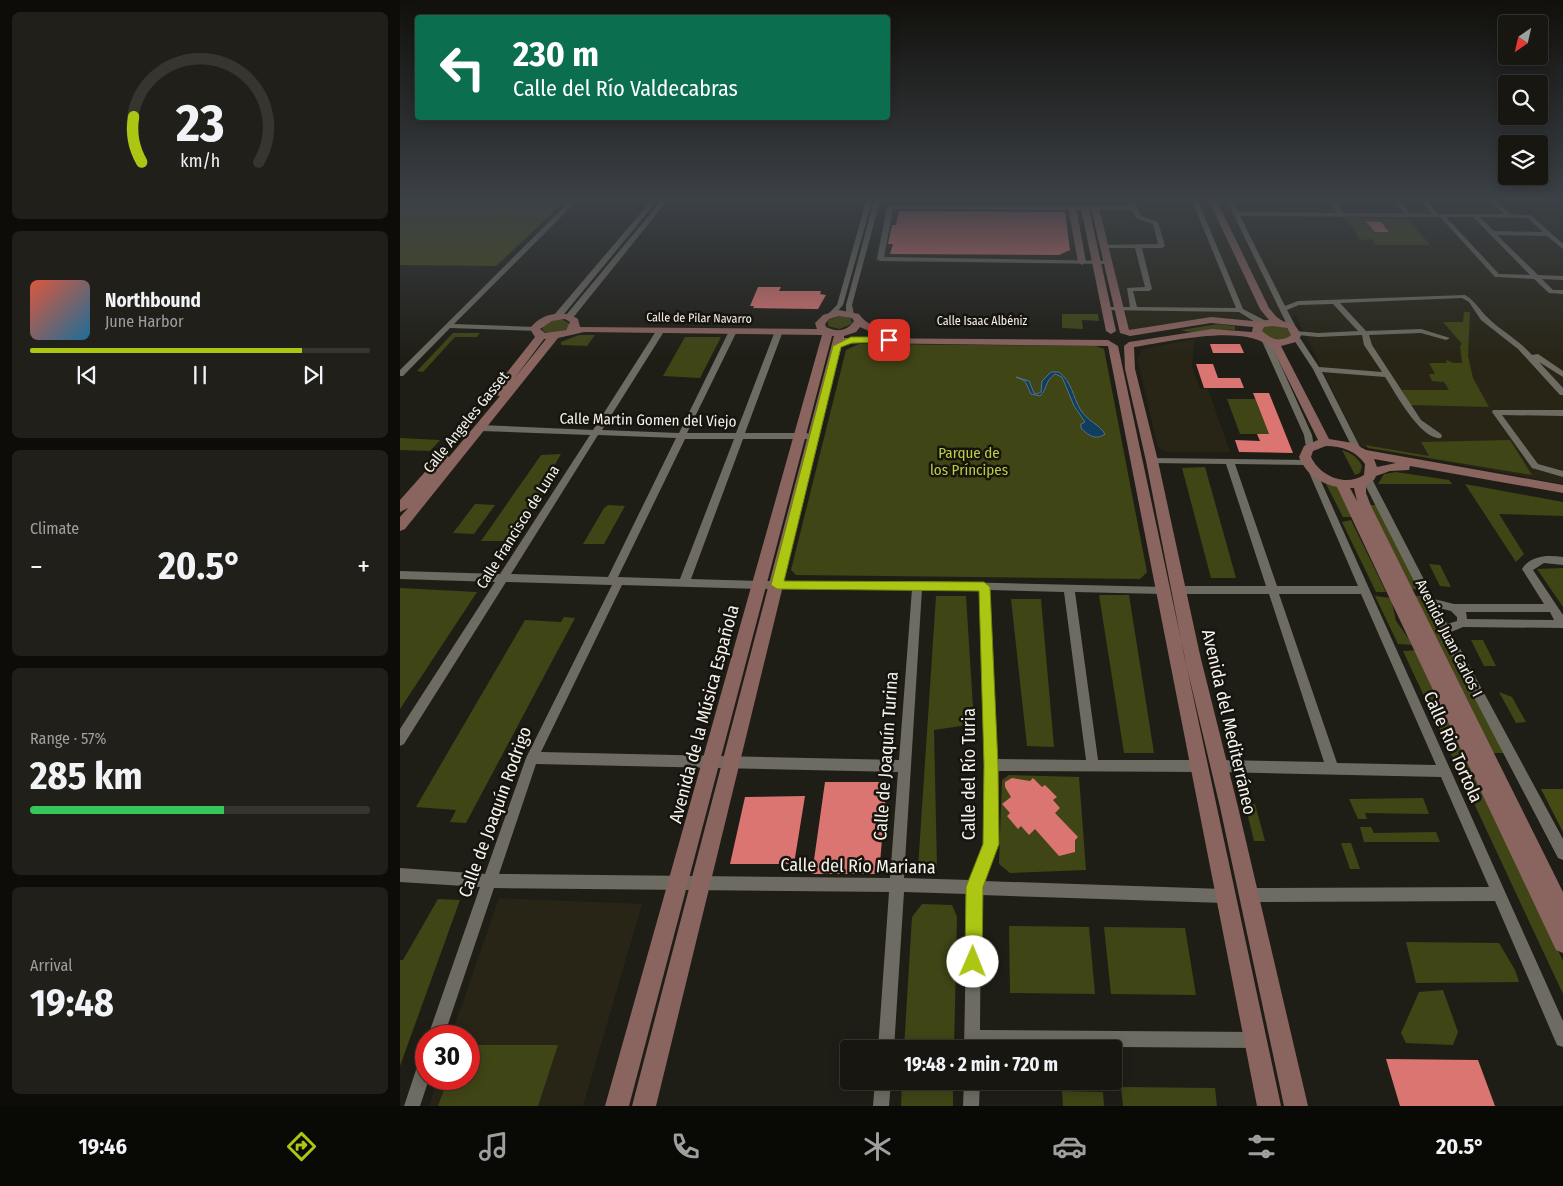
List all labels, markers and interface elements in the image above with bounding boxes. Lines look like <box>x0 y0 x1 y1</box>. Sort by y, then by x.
north arrow <box>1498 15 1548 65</box>
map controls <box>1498 15 1548 185</box>
text: 230 m <box>513 33 599 75</box>
icon: left <box>430 35 495 100</box>
text: Calle del Río Valdecabras <box>513 75 738 102</box>
button: search <box>1498 75 1548 125</box>
text: 23 <box>175 92 224 155</box>
button: layers <box>1498 135 1548 185</box>
text: km/h <box>180 150 220 172</box>
text: Northbound <box>105 289 201 312</box>
street label: Calle de Pilar Navarro <box>646 310 752 326</box>
text: June Harbor <box>105 312 183 331</box>
street label: Calle Isaac Albéniz <box>937 314 1027 328</box>
pin <box>868 319 910 361</box>
icon: arrive <box>875 326 903 354</box>
icon: previous <box>73 361 101 389</box>
icon: pause <box>186 361 214 389</box>
icon: next <box>299 361 327 389</box>
street label: Calle Angeles Gasset <box>420 367 513 476</box>
street label: Calle Martin Gomen del Viejo <box>559 409 737 431</box>
park label: Parque de los Príncipes <box>930 444 1008 479</box>
street label: Calle Francisco de Luna <box>473 462 563 592</box>
text: Climate <box>30 519 79 538</box>
text: 20.5° <box>158 543 242 589</box>
text: − <box>30 550 43 583</box>
text: + <box>357 550 370 583</box>
street label: Avenida Juan Carlos I <box>1412 576 1486 700</box>
street label: Avenida de la Música Española <box>664 602 744 826</box>
street label: Avenida del Mediterráneo <box>1197 627 1261 817</box>
street label: Calle de Joaquín Turina <box>869 671 903 841</box>
street label: Calle Rio Tortola <box>1419 688 1487 806</box>
street label: Calle del Río Turia <box>958 708 980 840</box>
street label: Calle de Joaquín Rodrigo <box>454 723 536 901</box>
text: Range · 57% <box>30 729 107 748</box>
text: 285 km <box>30 753 143 799</box>
street label: Calle del Río Mariana <box>780 854 936 878</box>
position arrow <box>946 935 998 987</box>
text: Arrival <box>30 956 72 975</box>
text: 19:48 <box>30 980 114 1026</box>
speed limit sign: 30 <box>415 1025 480 1090</box>
text: 19:48 · 2 min · 720 m <box>904 1053 1058 1076</box>
icon: directions <box>284 1129 319 1164</box>
icon: music <box>476 1129 511 1164</box>
icon: phone <box>668 1129 703 1164</box>
icon: climate <box>860 1129 895 1164</box>
icon: car <box>1052 1129 1087 1164</box>
icon: filters <box>1244 1129 1279 1164</box>
text: 19:46 <box>79 1133 127 1160</box>
text: 20.5° <box>1436 1133 1484 1160</box>

